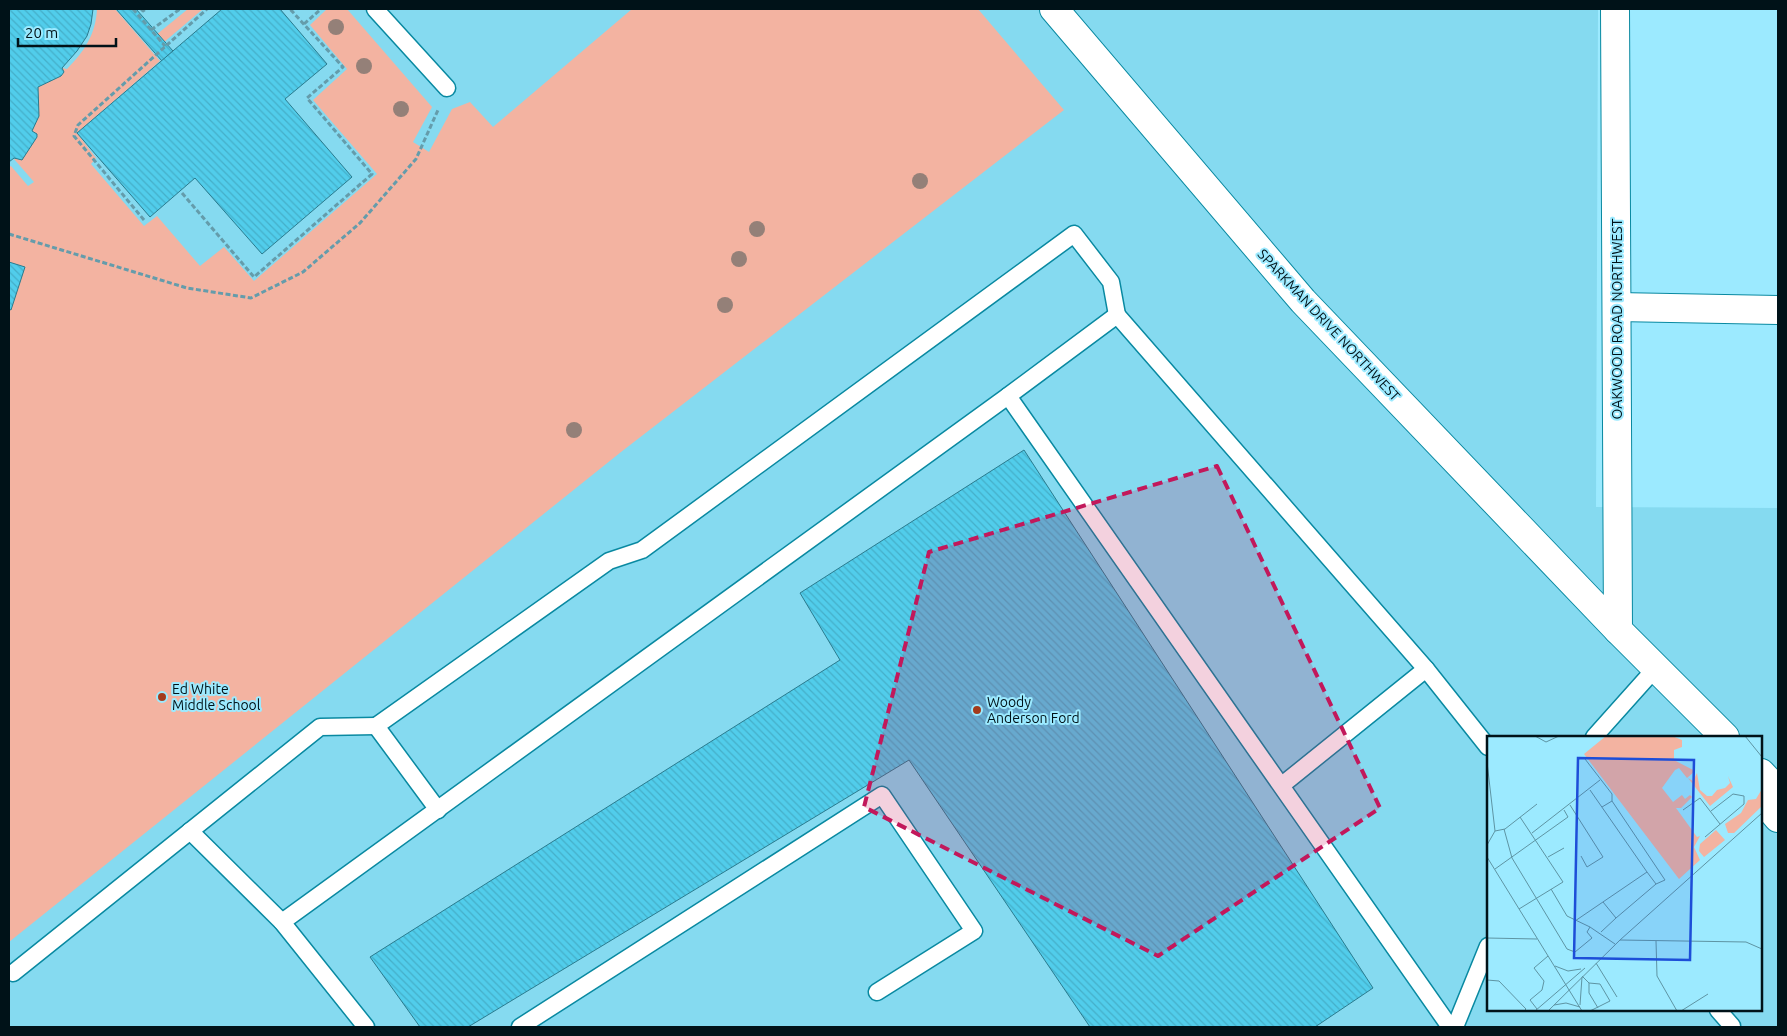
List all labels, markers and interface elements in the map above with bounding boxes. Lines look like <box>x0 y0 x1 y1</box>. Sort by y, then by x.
scale bar <box>18 15 115 47</box>
text: 20 m <box>25 24 58 41</box>
street label: OAKWOOD ROAD NORTHWEST <box>1609 218 1625 419</box>
street label: SPARKMAN DRIVE NORTHWEST <box>1255 246 1404 404</box>
place label: Ed White Middle School <box>172 681 261 713</box>
marker: Ed White Middle School <box>156 691 168 703</box>
place label: Woody Anderson Ford <box>987 694 1080 726</box>
marker: Woody Anderson Ford <box>971 704 983 716</box>
inset map <box>1487 736 1762 1011</box>

